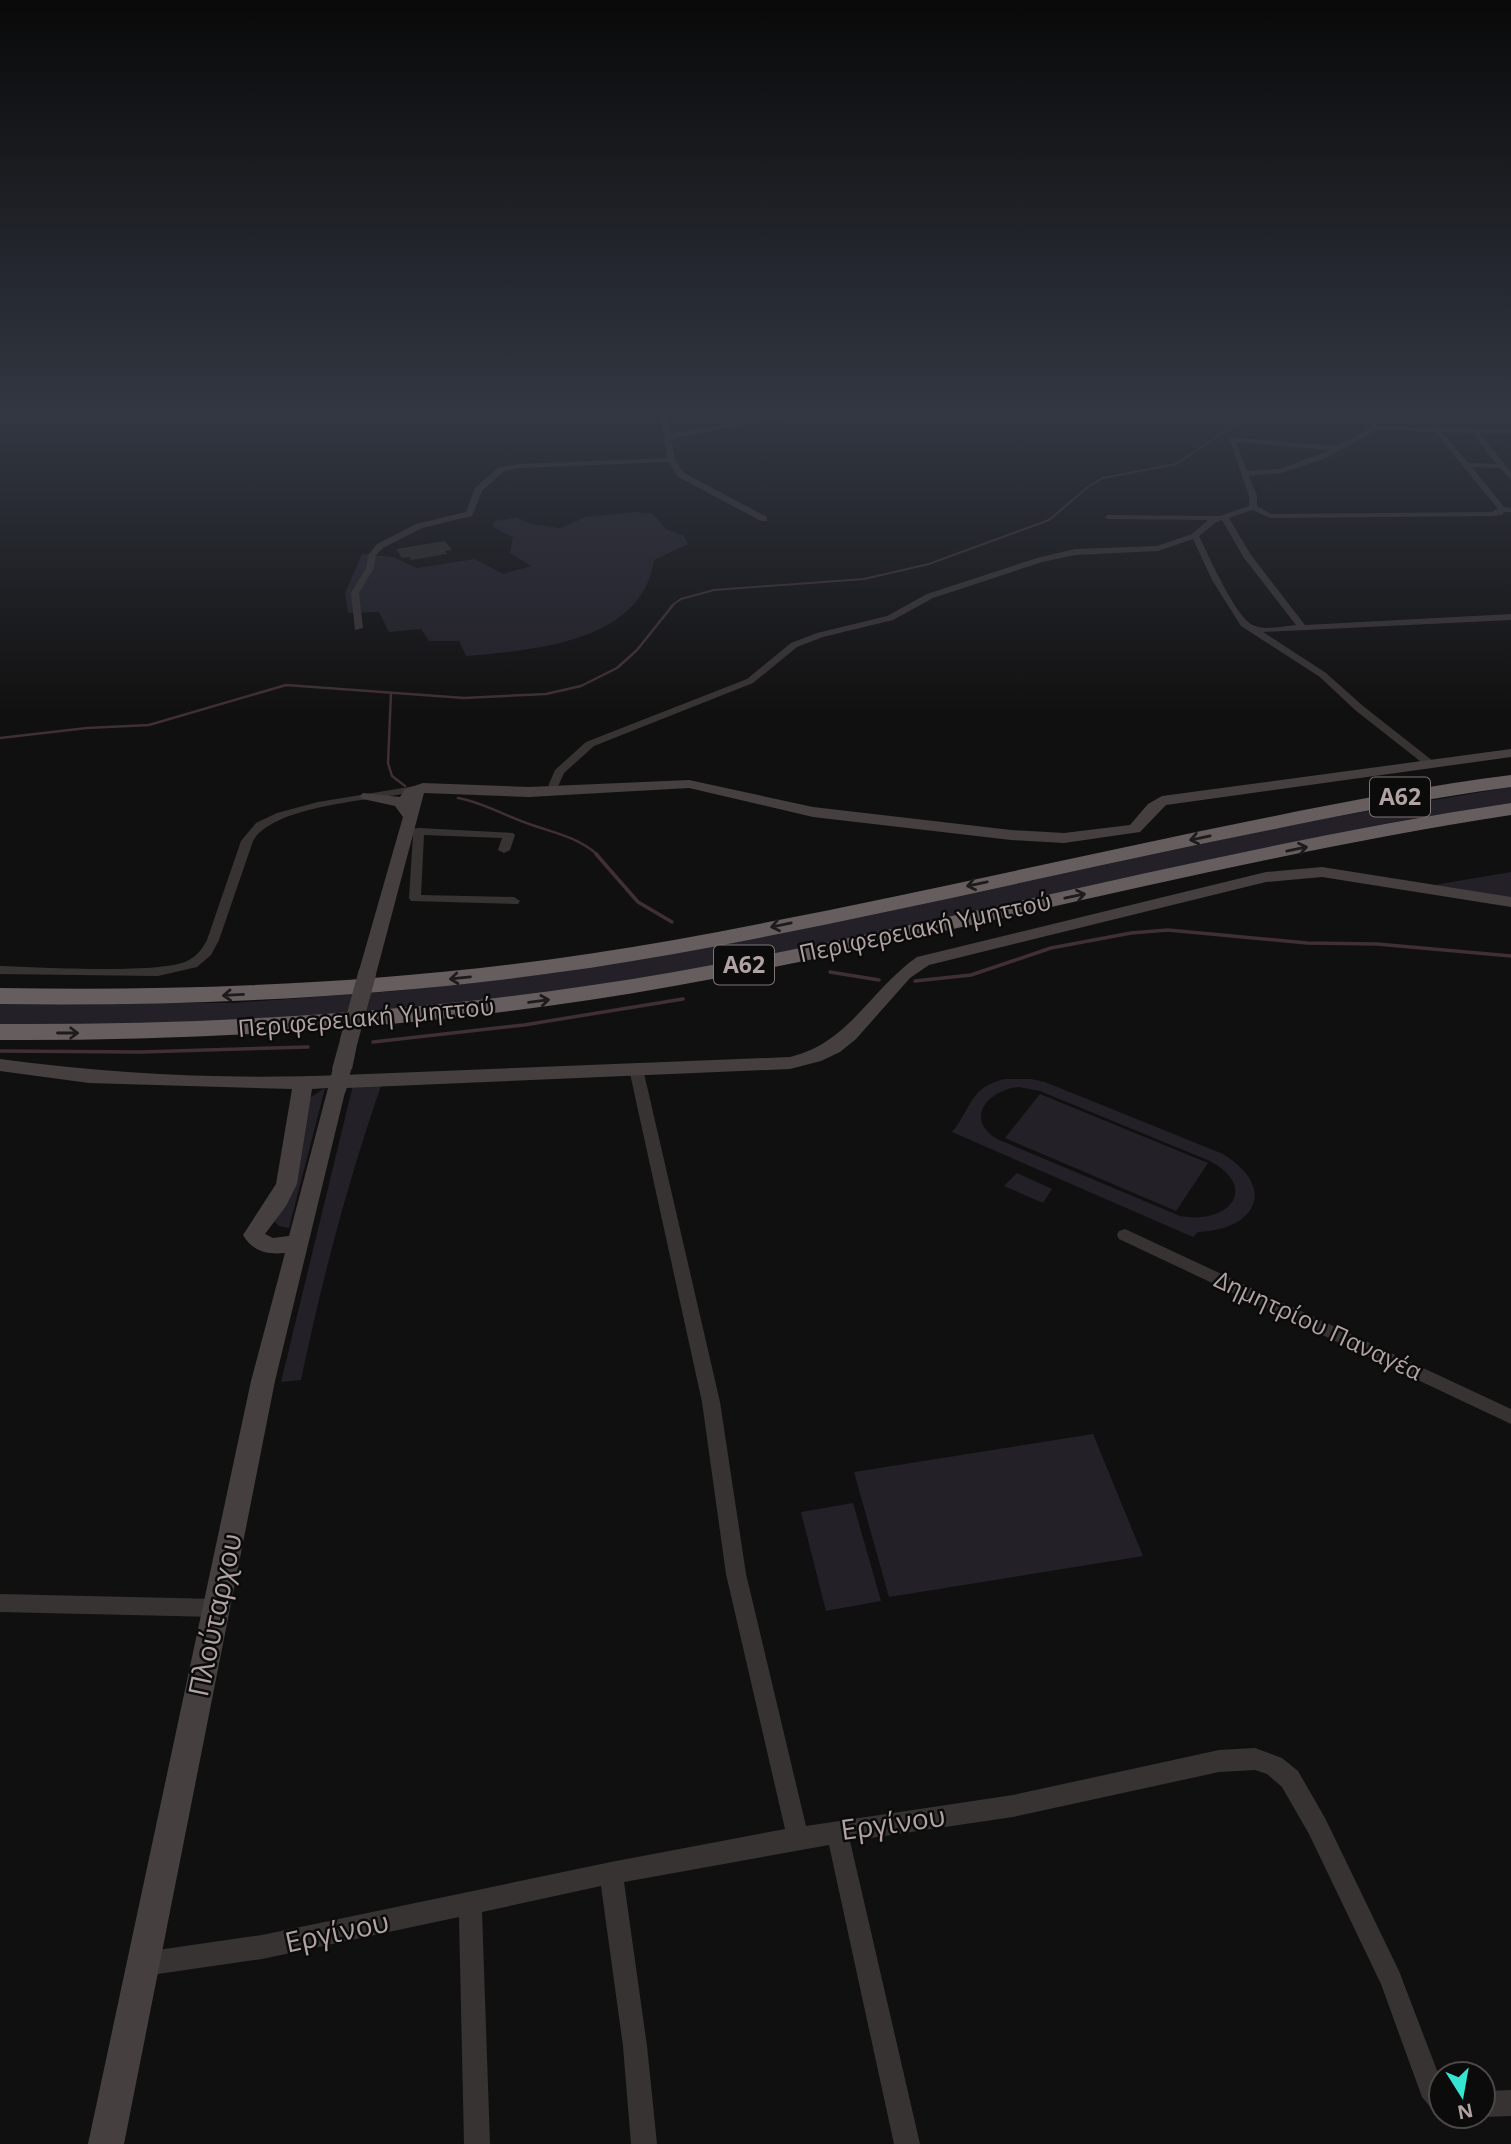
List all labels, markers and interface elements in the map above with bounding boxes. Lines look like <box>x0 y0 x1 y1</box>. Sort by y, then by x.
road number: Α62 <box>1370 778 1430 817</box>
one-way arrow <box>1189 832 1212 846</box>
one-way arrow <box>1285 842 1308 855</box>
one-way arrow <box>966 878 989 892</box>
street label: Περιφερειακή Υμηττού <box>795 884 1054 969</box>
one-way arrow <box>1063 889 1086 903</box>
one-way arrow <box>770 919 793 932</box>
road number: Α62 <box>714 946 774 984</box>
one-way arrow <box>449 971 472 984</box>
one-way arrow <box>222 989 245 1002</box>
street label: Περιφερειακή Υμηττού <box>236 989 495 1044</box>
one-way arrow <box>527 994 550 1007</box>
one-way arrow <box>56 1026 79 1040</box>
street label: Δημητρίου Παναγέα <box>1209 1262 1428 1387</box>
street label: Πλούταρχου <box>178 1530 250 1700</box>
street label: Εργίνου <box>838 1796 948 1848</box>
street label: Εργίνου <box>281 1901 392 1961</box>
north arrow <box>1427 2060 1497 2130</box>
text: N <box>1455 2097 1475 2126</box>

